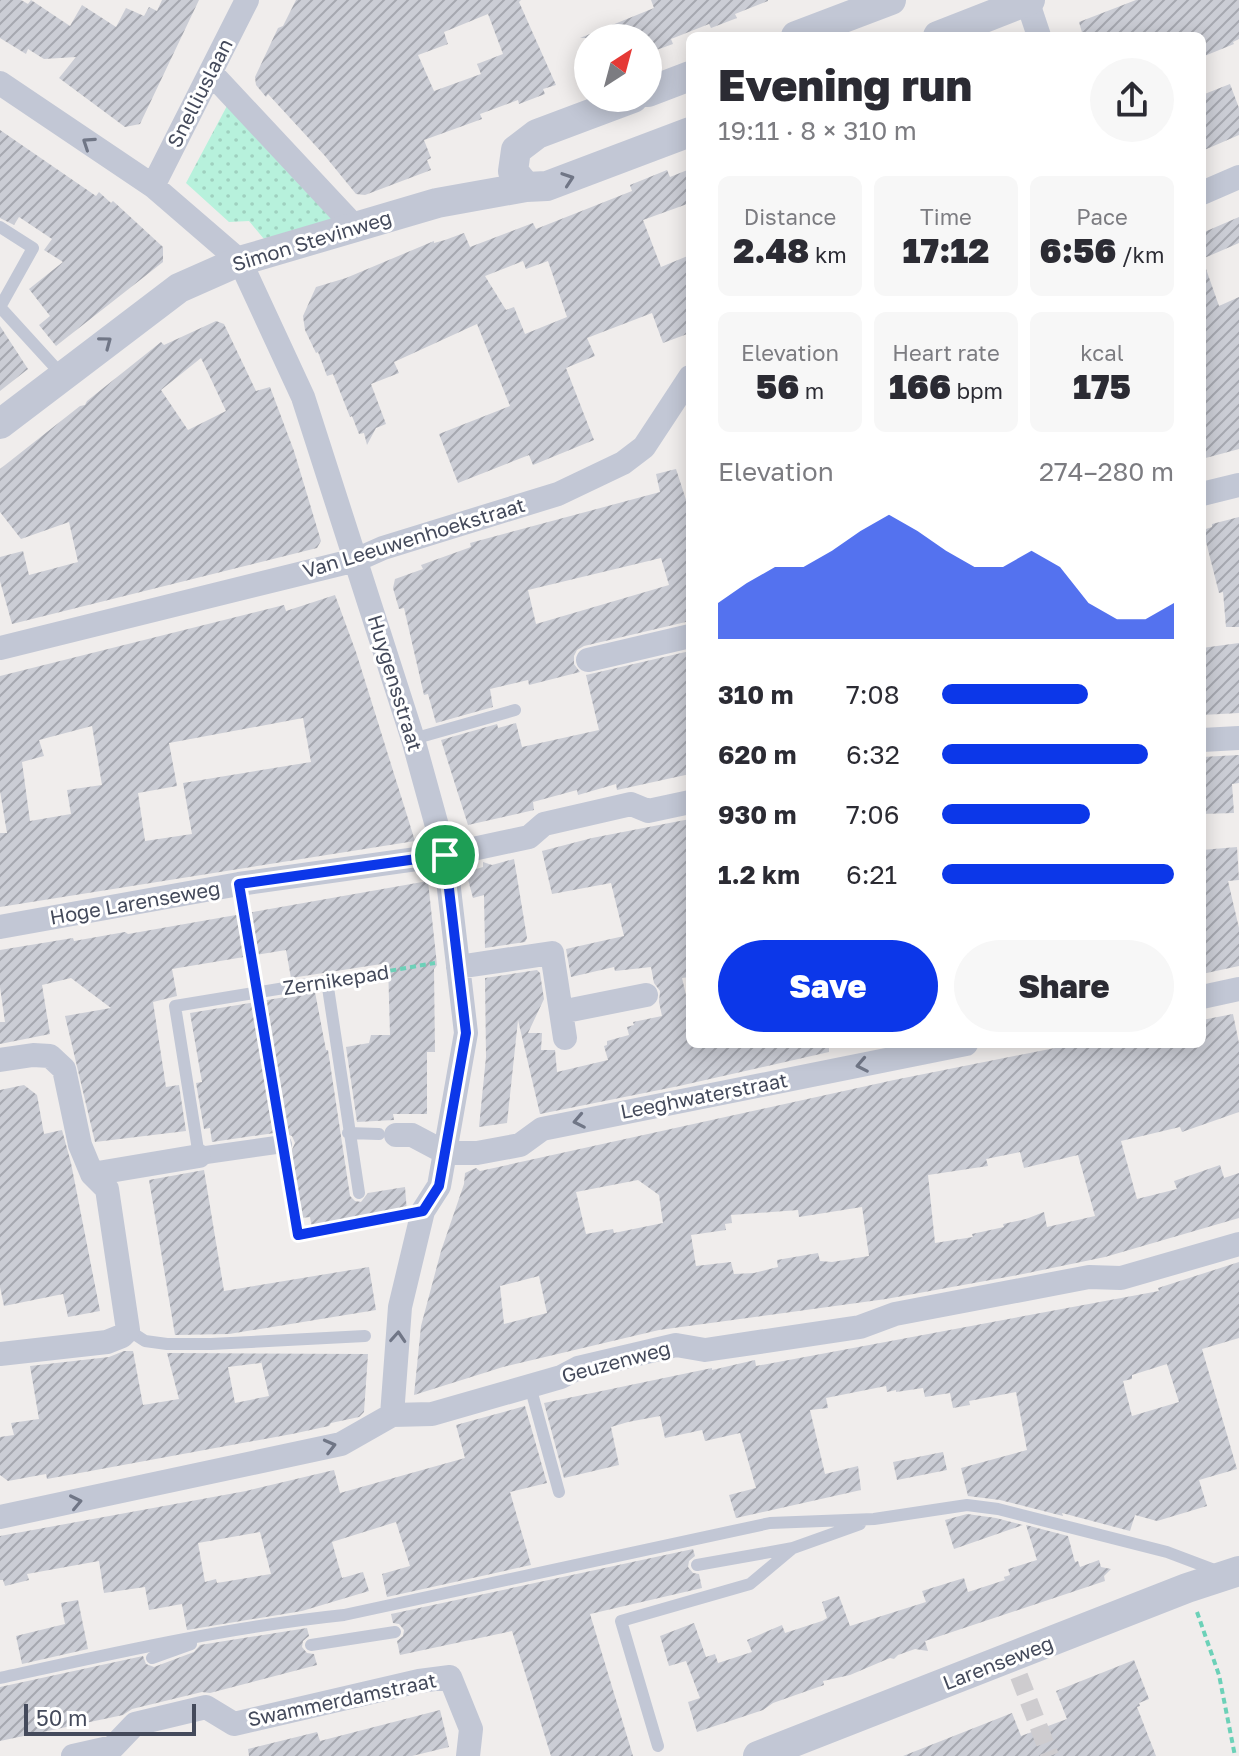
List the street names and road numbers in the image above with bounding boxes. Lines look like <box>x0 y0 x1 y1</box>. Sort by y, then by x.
street label: Snelliuslaan <box>161 34 237 151</box>
street label: Simon Stevinweg <box>229 204 394 276</box>
street label: Van Leeuwenhoekstraat <box>300 492 528 582</box>
street label: Huygensstraat <box>364 612 428 754</box>
street label: Hoge Larenseweg <box>48 875 222 929</box>
street label: Zernikepad <box>281 959 391 999</box>
street label: Leeghwaterstraat <box>618 1067 789 1123</box>
street label: Geuzenweg <box>559 1335 673 1387</box>
street label: Larenseweg <box>939 1630 1056 1694</box>
street label: Swammerdamstraat <box>245 1667 438 1731</box>

